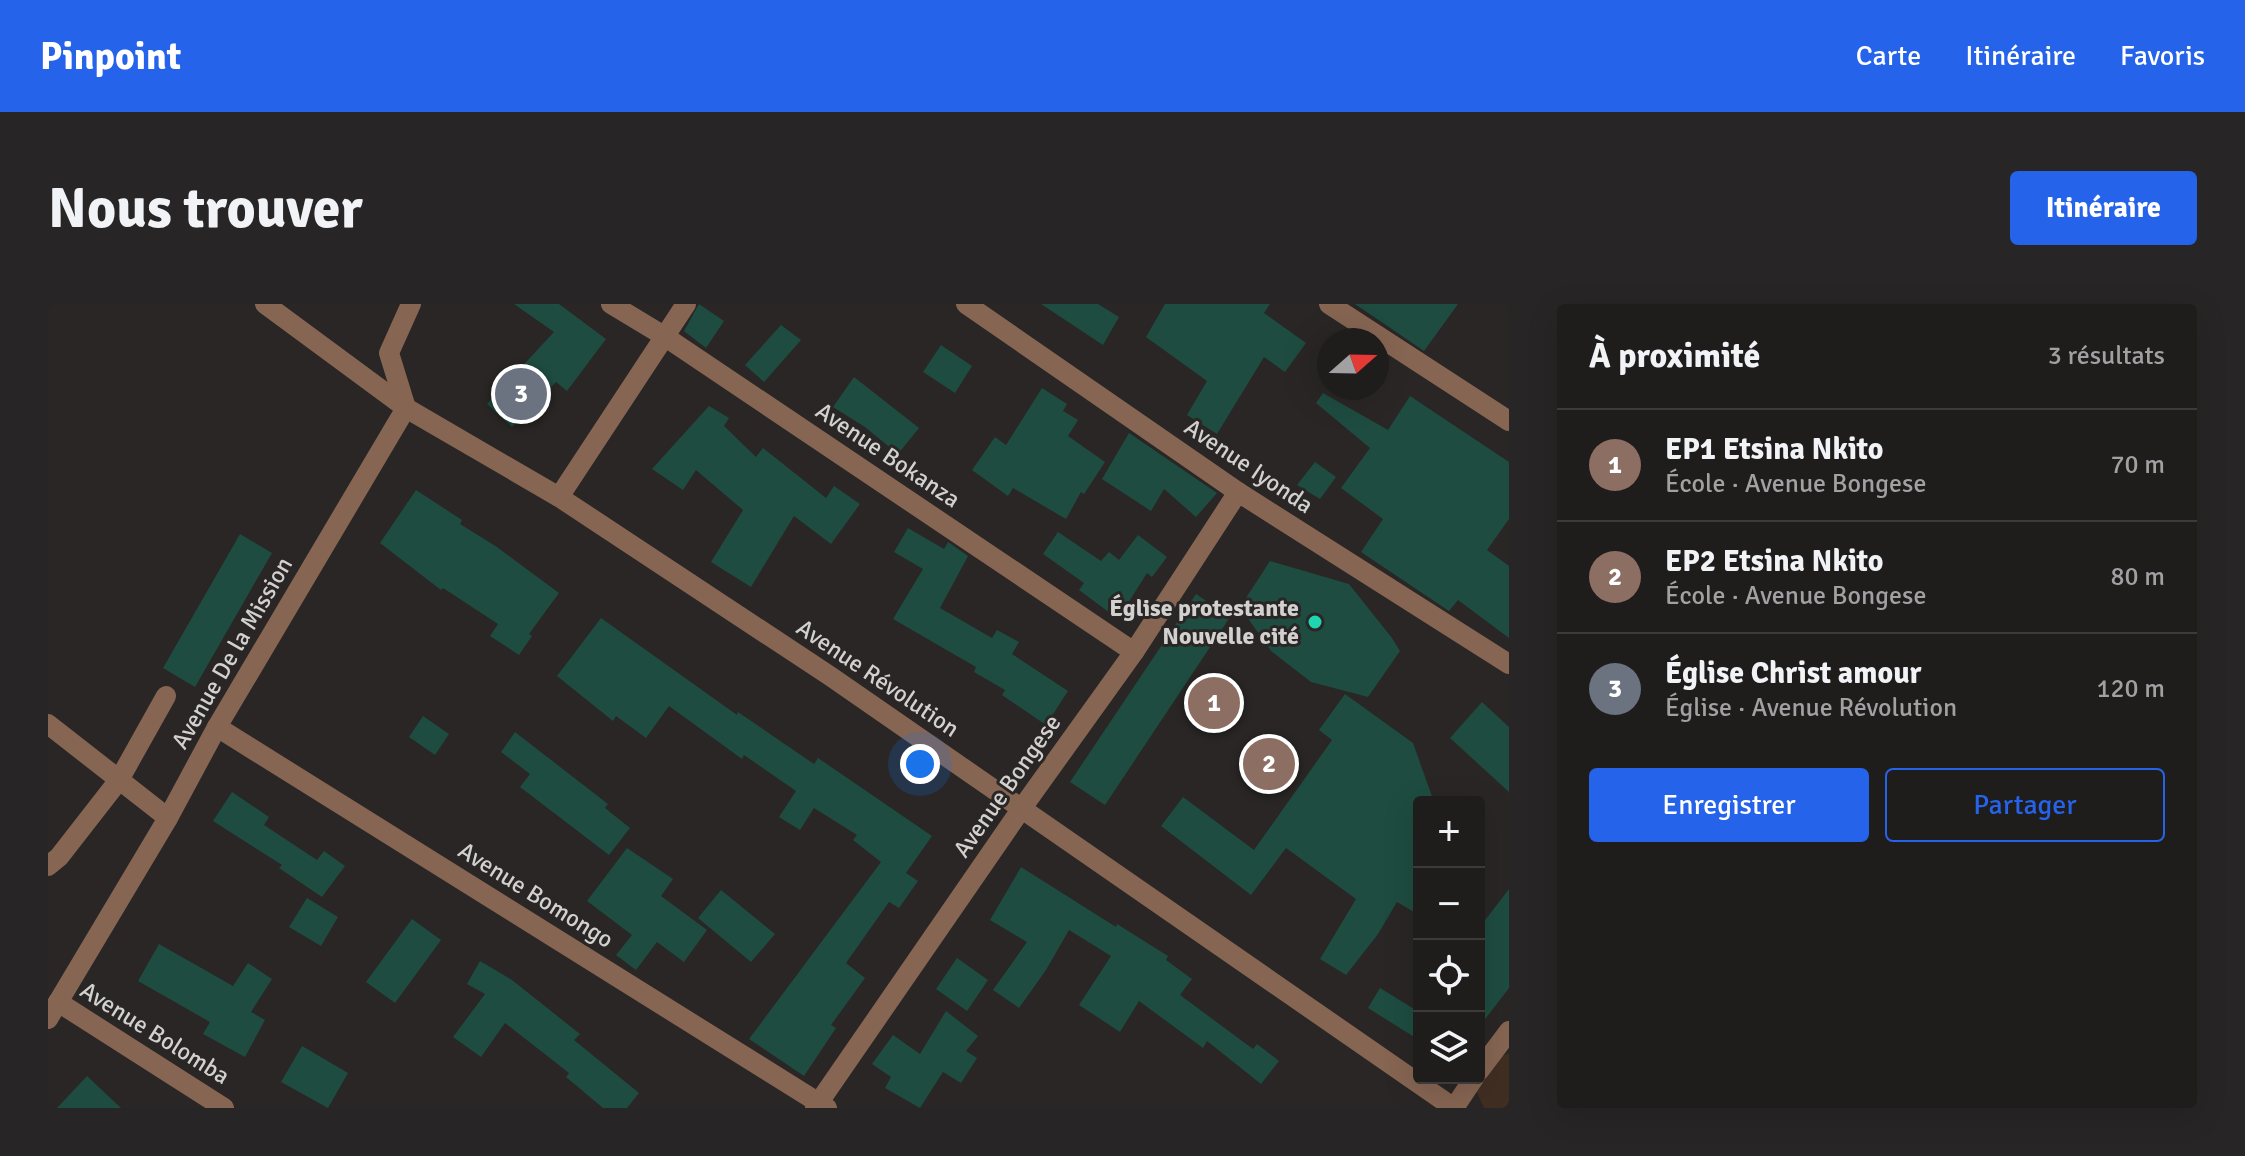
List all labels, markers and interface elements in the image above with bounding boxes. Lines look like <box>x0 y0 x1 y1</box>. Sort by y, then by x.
text: Pinpoint <box>40 33 181 80</box>
text: Carte <box>1856 39 1921 73</box>
text: Itinéraire <box>1965 39 2076 73</box>
text: Favoris <box>2120 39 2205 73</box>
button: Itinéraire <box>2010 171 2197 245</box>
text: Nous trouver <box>48 174 363 243</box>
north arrow <box>1317 328 1389 400</box>
text: À proximité <box>1589 335 1760 377</box>
text: 3 résultats <box>2048 340 2165 372</box>
pin: 3 <box>495 364 547 424</box>
street label: Avenue Bokanza <box>810 396 966 514</box>
street label: Avenue Iyonda <box>1179 412 1319 520</box>
text: EP1 Etsina Nkito <box>1665 431 1883 468</box>
text: 1 <box>1608 449 1622 481</box>
text: 70 m <box>2110 449 2165 481</box>
text: École · Avenue Bongese <box>1665 468 1926 500</box>
text: EP2 Etsina Nkito <box>1665 543 1883 580</box>
street label: Avenue De la Mission <box>165 552 299 754</box>
text: 2 <box>1608 561 1622 593</box>
text: 80 m <box>2110 561 2165 593</box>
text: École · Avenue Bongese <box>1665 580 1926 612</box>
place label: Église protestante Nouvelle cité <box>1109 593 1299 651</box>
street label: Avenue Révolution <box>791 612 965 744</box>
marker: Église protestante Nouvelle cité <box>1306 613 1324 631</box>
text: Église Christ amour <box>1665 655 1922 692</box>
pin: 1 <box>1188 673 1240 733</box>
text: 3 <box>1608 673 1622 705</box>
text: 120 m <box>2096 673 2165 705</box>
text: Église · Avenue Révolution <box>1665 692 1957 724</box>
street label: Avenue Bongese <box>947 709 1067 863</box>
pin: 2 <box>1243 734 1295 794</box>
your location <box>900 744 940 784</box>
button: Enregistrer <box>1589 768 1869 842</box>
button: Partager <box>1885 768 2165 842</box>
map controls <box>1413 796 1485 1084</box>
button: + <box>1413 796 1485 868</box>
street label: Avenue Bomongo <box>453 835 619 955</box>
button: − <box>1413 868 1485 940</box>
button: locate <box>1413 940 1485 1012</box>
street label: Avenue Bolomba <box>75 975 235 1091</box>
button: layers <box>1413 1012 1485 1084</box>

